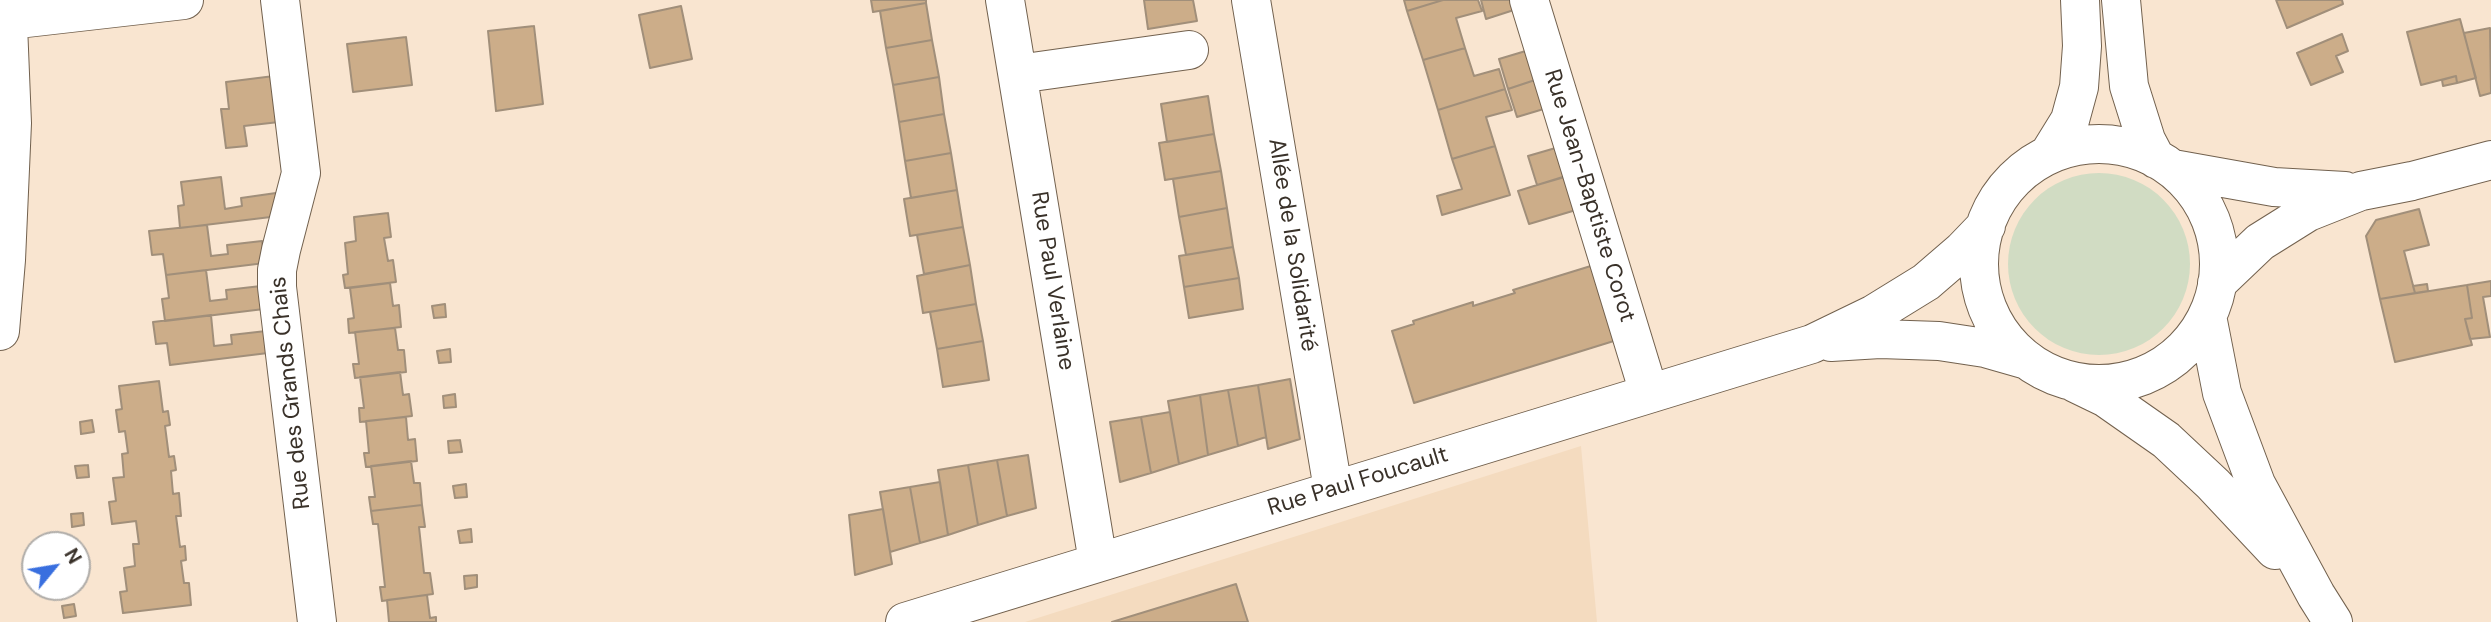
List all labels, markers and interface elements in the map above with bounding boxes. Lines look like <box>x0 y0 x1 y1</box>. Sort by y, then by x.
street label: Rue Jean-Baptiste Corot <box>1537 66 1641 326</box>
street label: Allée de la Solidarité <box>1262 136 1322 354</box>
street label: Rue Paul Verlaine <box>1024 190 1080 372</box>
street label: Rue des Grands Chais <box>265 275 317 511</box>
street label: Rue Paul Foucault <box>1264 441 1452 523</box>
north arrow <box>21 531 91 601</box>
text: N <box>59 544 87 568</box>

